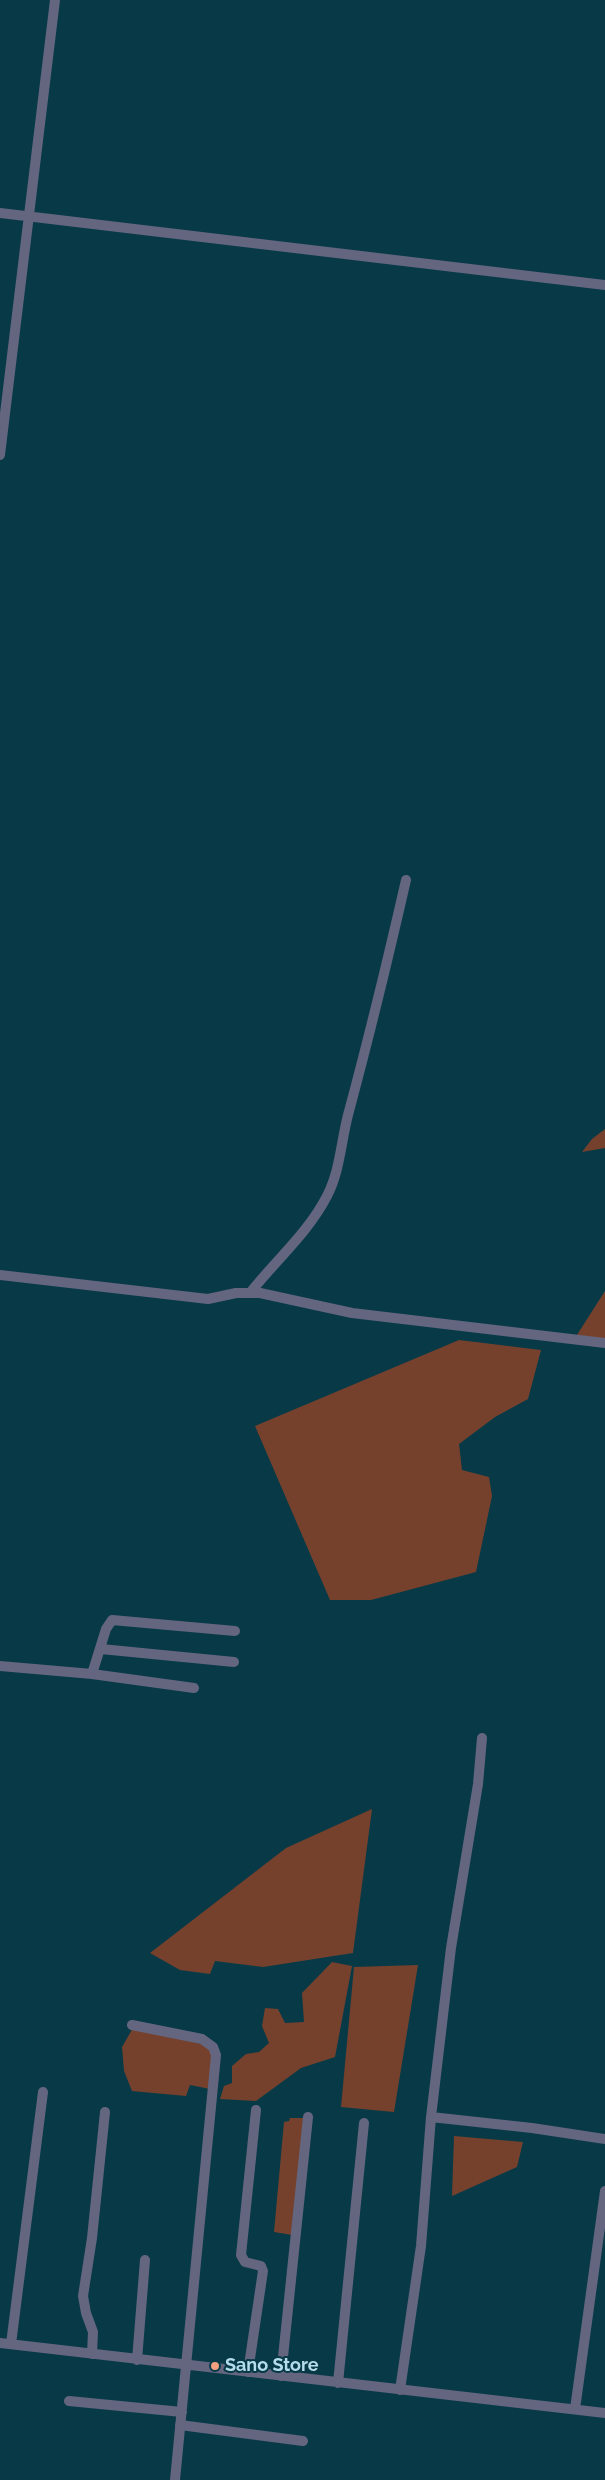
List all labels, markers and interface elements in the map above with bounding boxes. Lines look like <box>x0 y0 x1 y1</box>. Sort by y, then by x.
place label: Sano Store <box>225 2355 319 2377</box>
marker: Sano Store <box>209 2360 221 2372</box>

